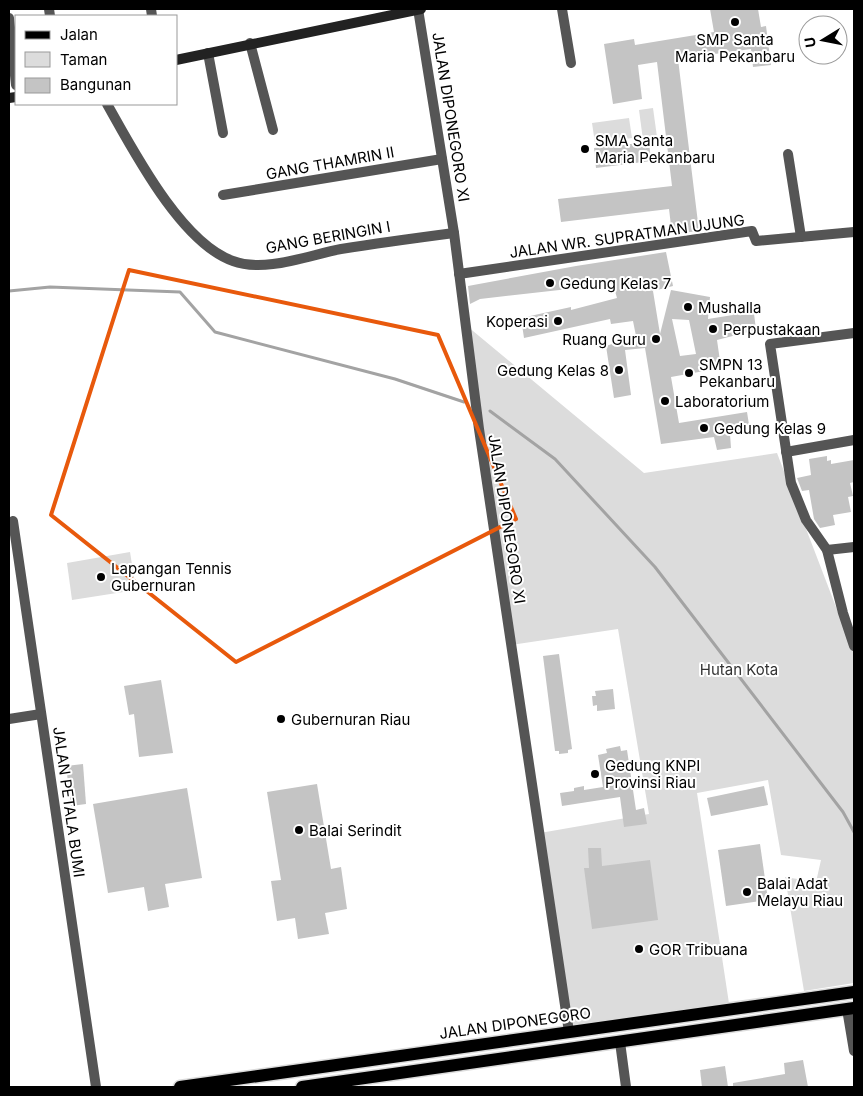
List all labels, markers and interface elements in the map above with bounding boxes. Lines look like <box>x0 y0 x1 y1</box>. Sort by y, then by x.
legend <box>15 15 178 105</box>
north arrow <box>798 15 848 65</box>
marker: SMP Santa Maria Pekanbaru <box>729 16 741 28</box>
text: Jalan <box>60 25 98 44</box>
place label: SMP Santa Maria Pekanbaru <box>675 30 795 66</box>
street label: JALAN DIPONEGORO XI <box>428 31 474 203</box>
text: U <box>800 36 819 49</box>
text: Taman <box>60 50 107 69</box>
text: Bangunan <box>60 75 131 94</box>
place label: SMA Santa Maria Pekanbaru <box>595 131 715 167</box>
street label: GANG THAMRIN II <box>264 142 396 184</box>
marker: SMA Santa Maria Pekanbaru <box>579 143 591 155</box>
street label: JALAN WR. SUPRATMAN UJUNG <box>508 210 746 262</box>
street label: GANG BERINGIN I <box>264 217 392 257</box>
place label: Gedung Kelas 7 <box>560 274 671 293</box>
marker: Gedung Kelas 7 <box>544 277 556 289</box>
place label: Mushalla <box>698 298 761 317</box>
marker: Mushalla <box>682 301 694 313</box>
place label: Koperasi <box>486 312 548 331</box>
marker: Koperasi <box>552 315 564 327</box>
place label: Perpustakaan <box>723 320 820 339</box>
marker: Perpustakaan <box>707 323 719 335</box>
place label: Ruang Guru <box>562 330 646 349</box>
marker: Ruang Guru <box>650 333 662 345</box>
place label: SMPN 13 Pekanbaru <box>699 355 775 391</box>
place label: Gedung Kelas 8 <box>497 361 609 380</box>
marker: Gedung Kelas 8 <box>613 364 625 376</box>
marker: SMPN 13 Pekanbaru <box>683 367 695 379</box>
place label: Laboratorium <box>675 392 769 411</box>
marker: Laboratorium <box>659 395 671 407</box>
place label: Gedung Kelas 9 <box>714 419 826 438</box>
marker: Gedung Kelas 9 <box>698 422 710 434</box>
street label: JALAN DIPONEGORO XI <box>484 433 530 605</box>
place label: Lapangan Tennis Gubernuran <box>111 559 232 595</box>
marker: Lapangan Tennis Gubernuran <box>95 571 107 583</box>
park label: Hutan Kota <box>700 660 778 679</box>
place label: Gubernuran Riau <box>291 710 410 729</box>
marker: Gubernuran Riau <box>275 713 287 725</box>
street label: JALAN PETALA BUMI <box>49 725 89 879</box>
place label: Gedung KNPI Provinsi Riau <box>605 756 700 792</box>
marker: Gedung KNPI Provinsi Riau <box>589 768 601 780</box>
place label: Balai Serindit <box>309 821 402 840</box>
marker: Balai Serindit <box>293 824 305 836</box>
place label: Balai Adat Melayu Riau <box>757 874 843 910</box>
marker: Balai Adat Melayu Riau <box>741 886 753 898</box>
place label: GOR Tribuana <box>649 940 748 959</box>
marker: GOR Tribuana <box>633 943 645 955</box>
street label: JALAN DIPONEGORO <box>438 1003 592 1043</box>

